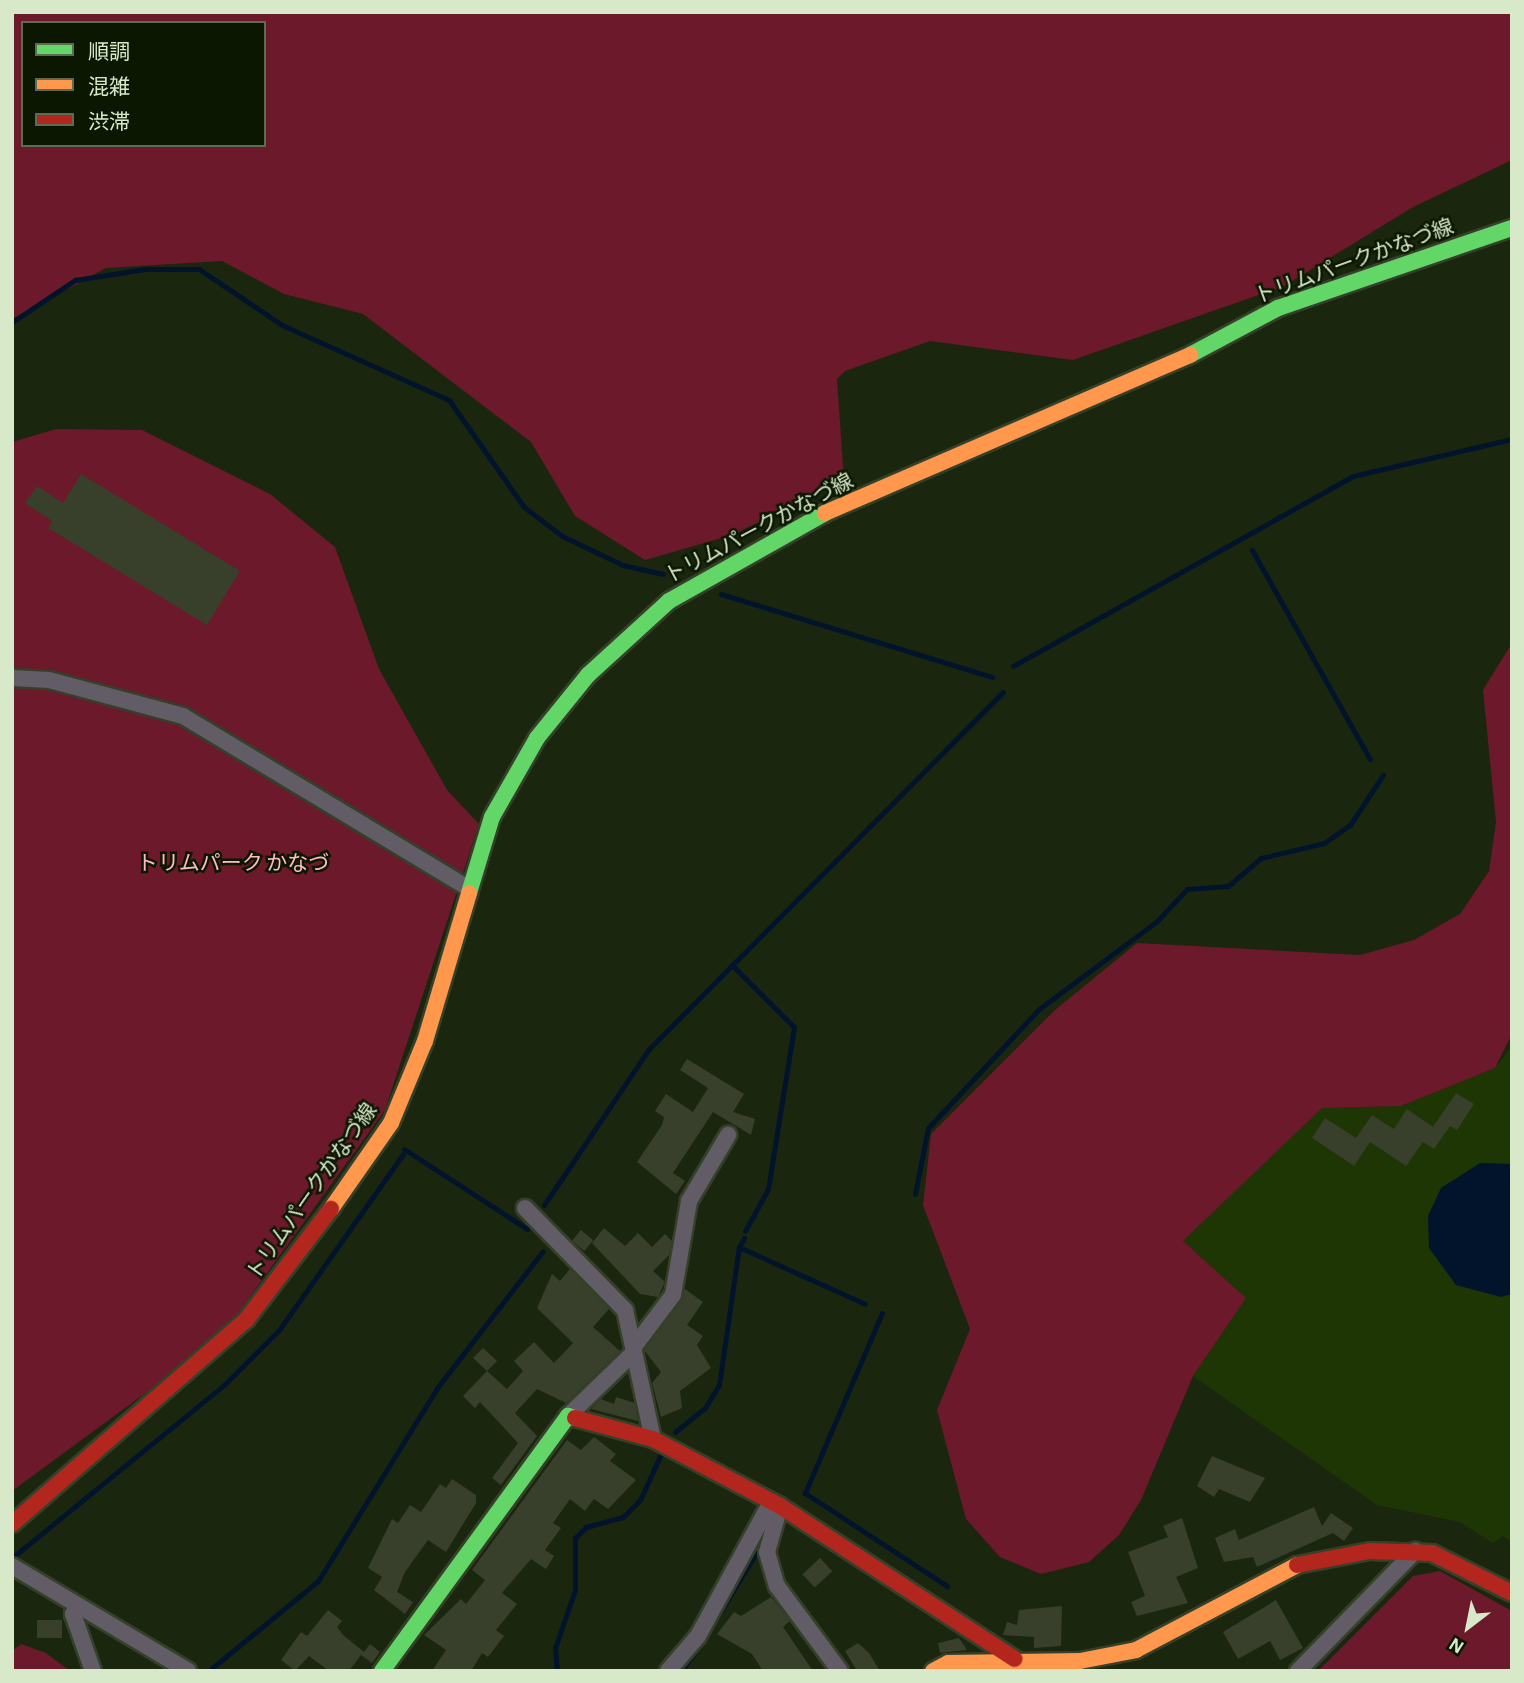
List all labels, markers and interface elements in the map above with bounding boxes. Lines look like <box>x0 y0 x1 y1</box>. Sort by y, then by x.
legend <box>21 21 266 147</box>
text: 順調 <box>88 42 130 63</box>
text: 混雑 <box>88 77 130 98</box>
text: 渋滞 <box>88 112 130 133</box>
street label: トリムパークかなづ線 <box>1251 214 1457 310</box>
street label: トリムパークかなづ線 <box>660 469 858 589</box>
park label: トリムパーク かなづ <box>137 851 329 877</box>
street label: トリムパークかなづ線 <box>241 1099 383 1285</box>
north arrow <box>1433 1592 1503 1662</box>
text: N <box>1446 1634 1467 1657</box>

